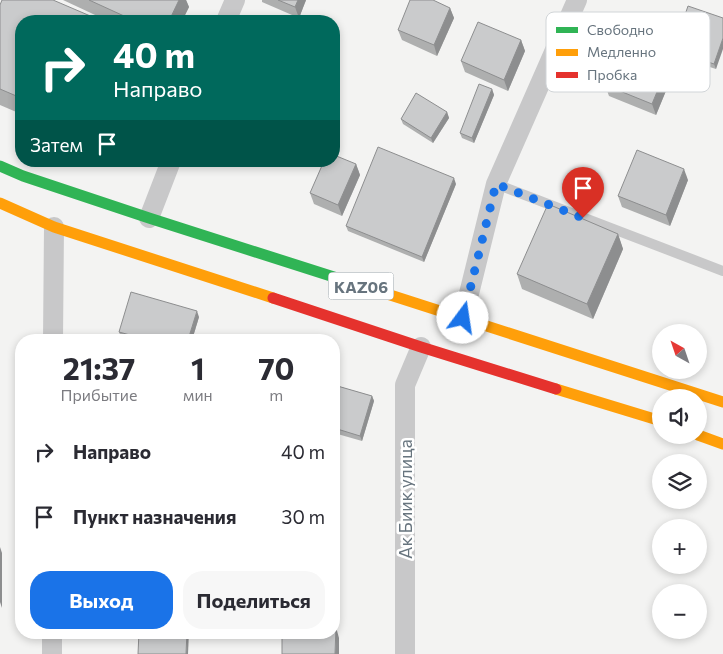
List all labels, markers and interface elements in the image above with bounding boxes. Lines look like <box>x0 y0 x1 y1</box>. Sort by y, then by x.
legend <box>546 12 710 92</box>
text: Свободно <box>587 21 654 38</box>
text: 40 m <box>113 32 195 75</box>
icon: right <box>30 35 95 100</box>
text: Медленно <box>587 43 656 60</box>
text: Пробка <box>587 66 637 83</box>
text: Направо <box>113 75 203 102</box>
icon: arrive <box>93 130 121 158</box>
text: Затем <box>30 133 83 156</box>
pin <box>562 167 604 218</box>
icon: arrive <box>569 174 597 202</box>
road number: KАZ06 <box>328 272 394 300</box>
position arrow <box>436 291 488 343</box>
north arrow <box>652 324 708 379</box>
map controls <box>652 324 707 639</box>
text: 21:37 <box>63 349 135 386</box>
text: 1 <box>191 349 205 386</box>
text: 70 <box>258 349 294 386</box>
text: Прибытие <box>61 385 137 404</box>
text: мин <box>183 385 213 404</box>
text: m <box>269 385 283 404</box>
button: sound <box>652 389 707 444</box>
icon: right <box>30 438 58 466</box>
street label: Ак Биик улица <box>394 439 416 559</box>
text: Направо <box>73 440 151 463</box>
text: 40 m <box>281 440 325 463</box>
button: layers <box>652 454 707 509</box>
icon: arrive <box>30 503 58 531</box>
text: Пункт назначения <box>73 505 236 528</box>
text: 30 m <box>282 505 325 528</box>
button: + <box>652 519 707 574</box>
button: Выход <box>30 571 173 629</box>
button: Поделиться <box>183 571 325 629</box>
button: − <box>652 584 707 639</box>

